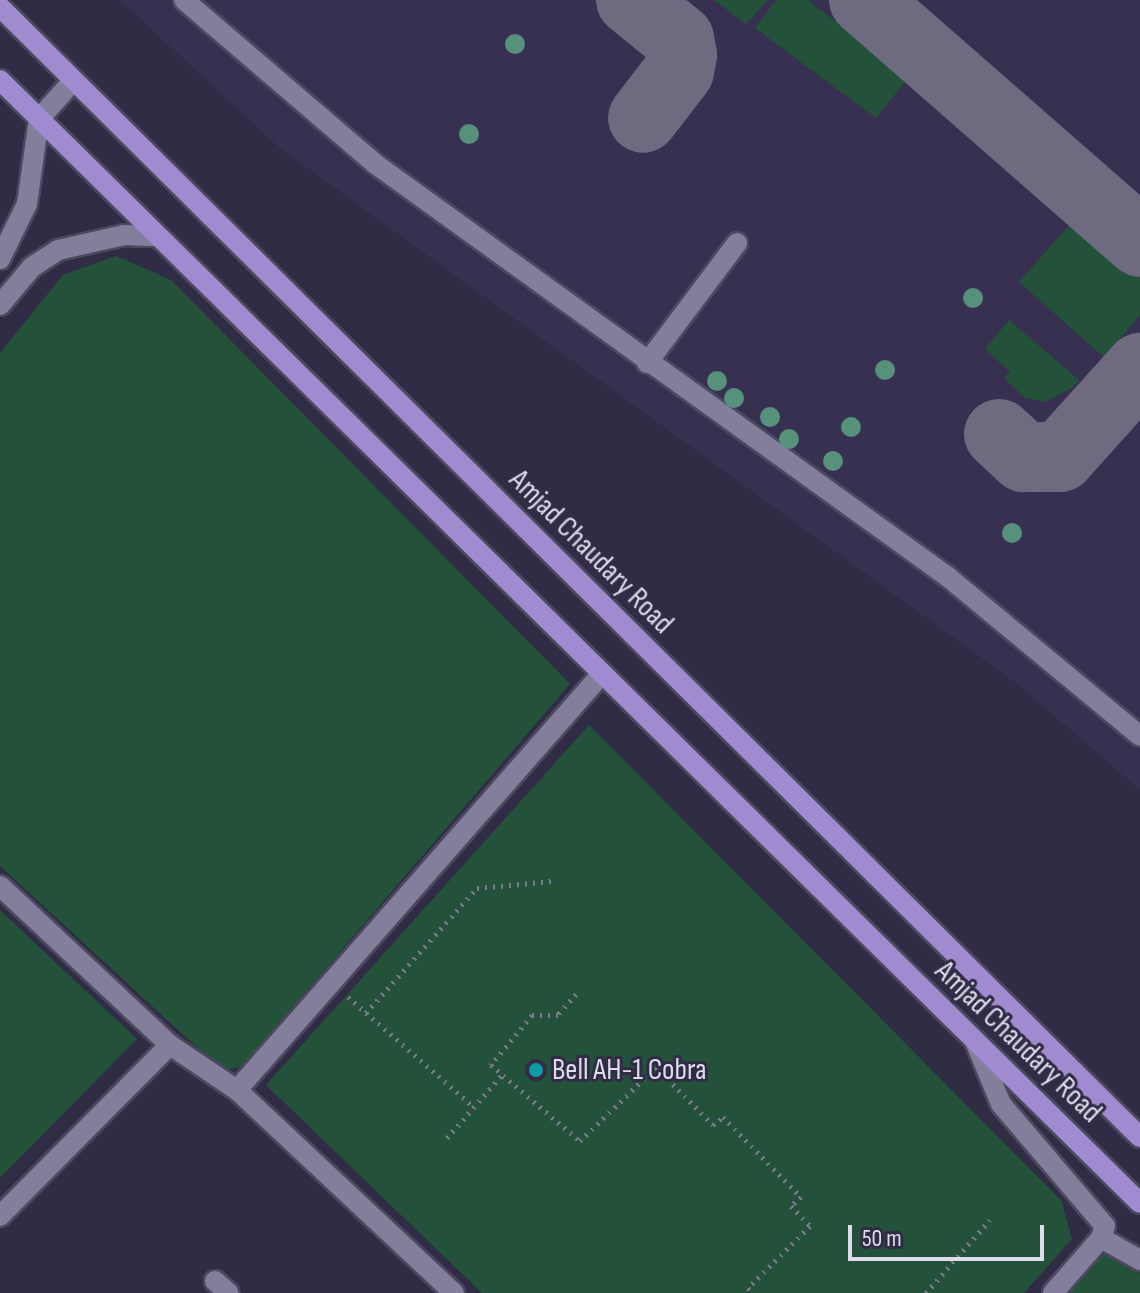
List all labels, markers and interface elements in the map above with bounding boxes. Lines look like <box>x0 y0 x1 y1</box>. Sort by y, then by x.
street label: Amjad Chaudary Road <box>501 462 681 642</box>
street label: Amjad Chaudary Road <box>927 953 1109 1131</box>
place label: Bell AH-1 Cobra <box>552 1052 707 1088</box>
marker: Bell AH-1 Cobra <box>527 1061 545 1079</box>
scale bar <box>852 1209 1048 1259</box>
text: 50 m <box>862 1224 902 1253</box>

